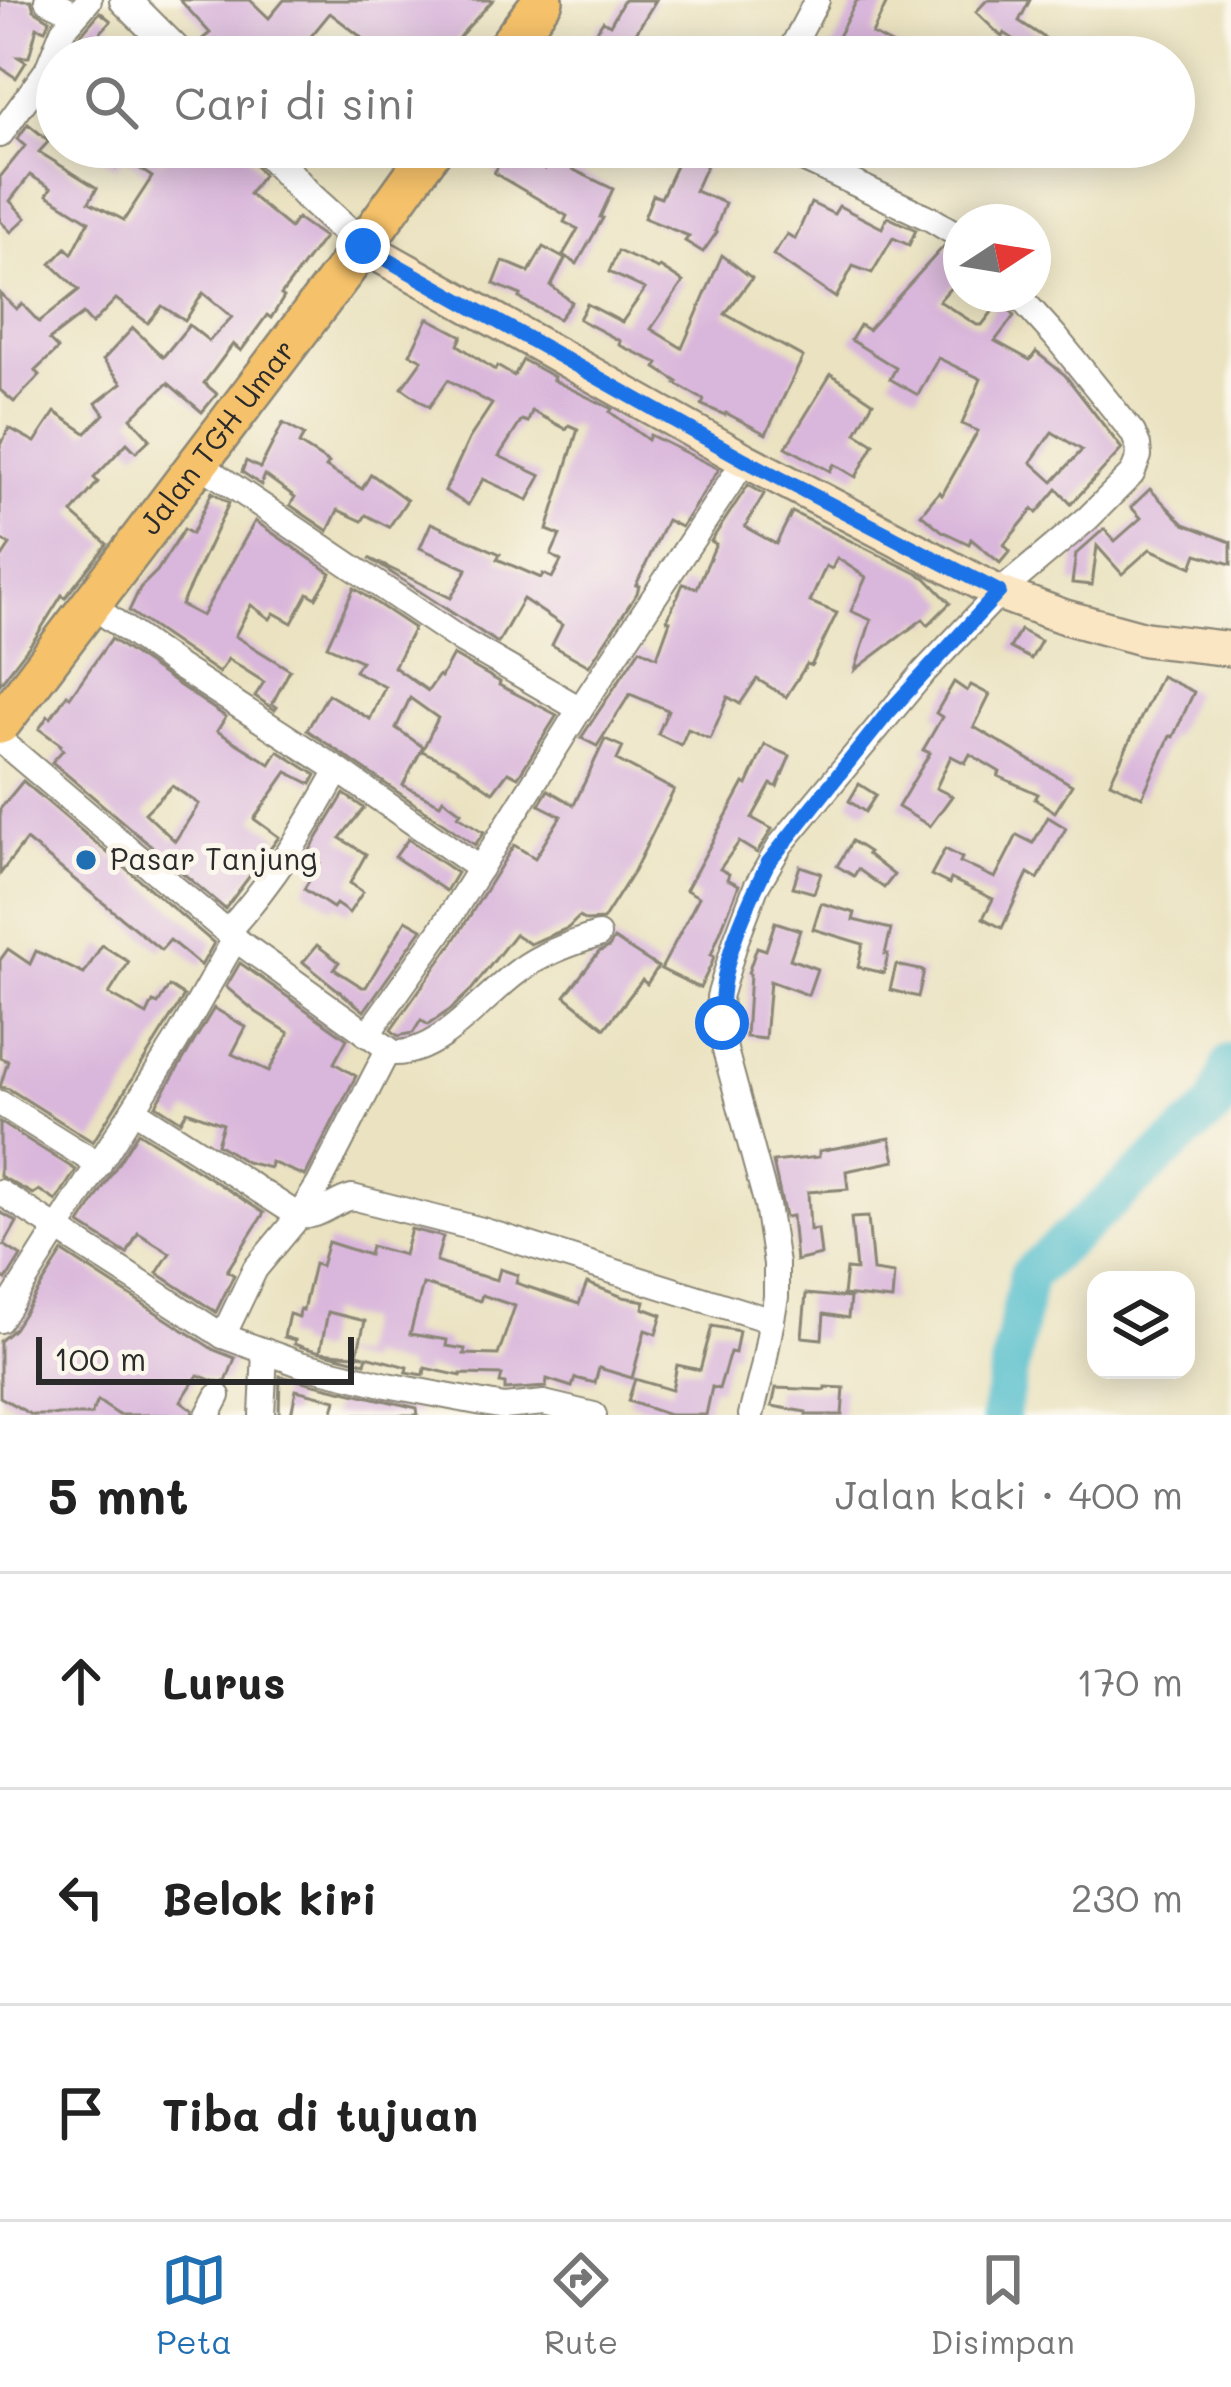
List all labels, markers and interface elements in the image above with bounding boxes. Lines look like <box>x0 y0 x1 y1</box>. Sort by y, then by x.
search box <box>36 36 1195 168</box>
icon: search <box>78 69 144 135</box>
text: Cari di sini <box>174 73 416 131</box>
north arrow <box>943 204 1051 312</box>
route end <box>336 219 390 273</box>
street label: Jalan TGH Umar <box>129 330 303 542</box>
place label: Pasar Tanjung <box>110 838 317 878</box>
marker: Pasar Tanjung <box>73 847 99 873</box>
route start <box>695 996 749 1050</box>
map controls <box>1087 1271 1195 1379</box>
button: layers <box>1087 1271 1195 1379</box>
scale bar <box>36 1331 354 1384</box>
text: 100 m <box>54 1336 146 1379</box>
text: 5 mnt <box>48 1460 189 1527</box>
text: Jalan kaki · 400 m <box>835 1468 1183 1519</box>
icon: ahead <box>48 1648 114 1714</box>
text: Lurus <box>162 1652 286 1710</box>
text: 170 m <box>1076 1655 1183 1706</box>
icon: left <box>48 1864 114 1930</box>
text: Belok kiri <box>162 1868 377 1926</box>
text: 230 m <box>1071 1871 1183 1922</box>
icon: arrive <box>48 2080 114 2146</box>
text: Tiba di tujuan <box>162 2084 478 2142</box>
tab: Peta <box>156 2247 232 2362</box>
tab: Rute <box>544 2247 618 2362</box>
tab: Disimpan <box>930 2247 1075 2362</box>

